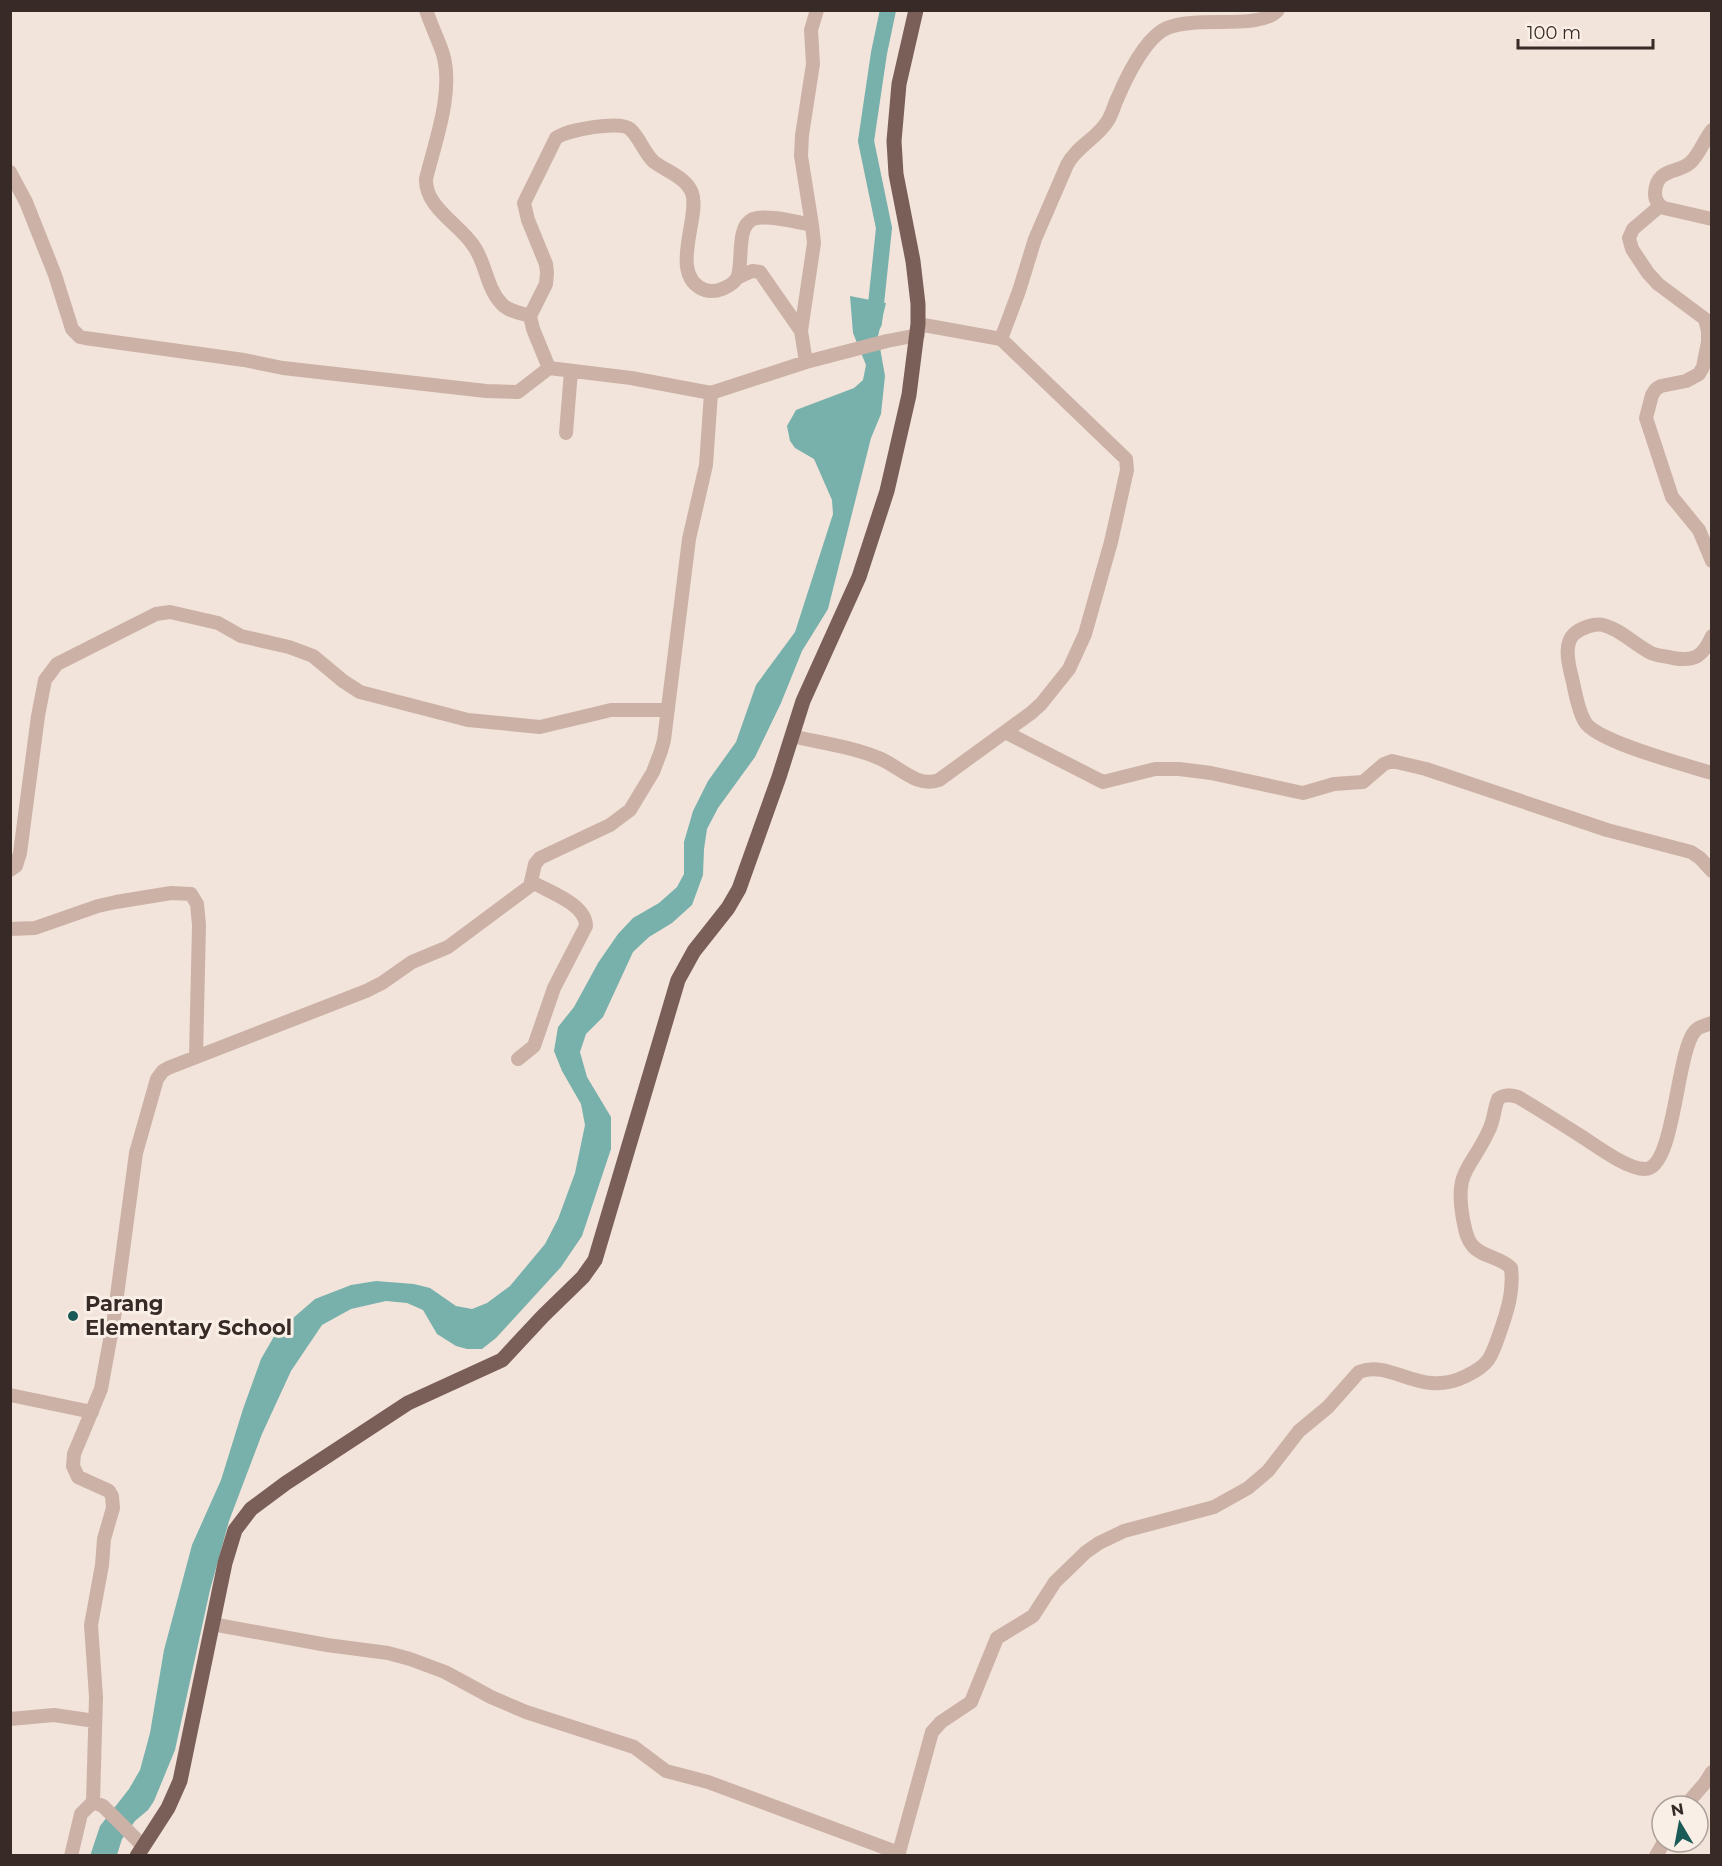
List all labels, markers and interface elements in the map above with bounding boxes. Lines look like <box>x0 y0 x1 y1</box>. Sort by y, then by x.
scale bar <box>1518 12 1653 50</box>
text: 100 m <box>1527 22 1581 44</box>
place label: Parang Elementary School <box>85 1291 292 1340</box>
marker: Parang Elementary School <box>66 1309 80 1323</box>
north arrow <box>1650 1794 1710 1854</box>
text: N <box>1669 1799 1686 1820</box>

